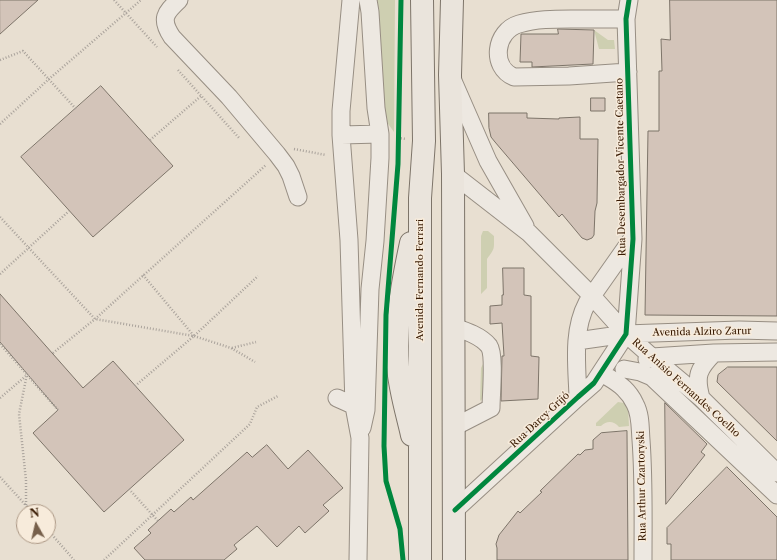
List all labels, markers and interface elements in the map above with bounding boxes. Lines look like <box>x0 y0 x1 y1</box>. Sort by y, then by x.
street label: Rua Desembargador Vicente Caetano <box>613 78 629 256</box>
street label: Avenida Fernando Ferrari <box>414 219 426 341</box>
street label: Avenida Alziro Zarur <box>652 325 752 339</box>
street label: Rua Anísio Fernandes Coelho <box>629 336 743 440</box>
street label: Rua Darcy Grijó <box>508 390 572 450</box>
street label: Rua Arthur Czartoryski <box>635 431 649 541</box>
north arrow <box>16 504 56 544</box>
text: N <box>29 506 40 521</box>

